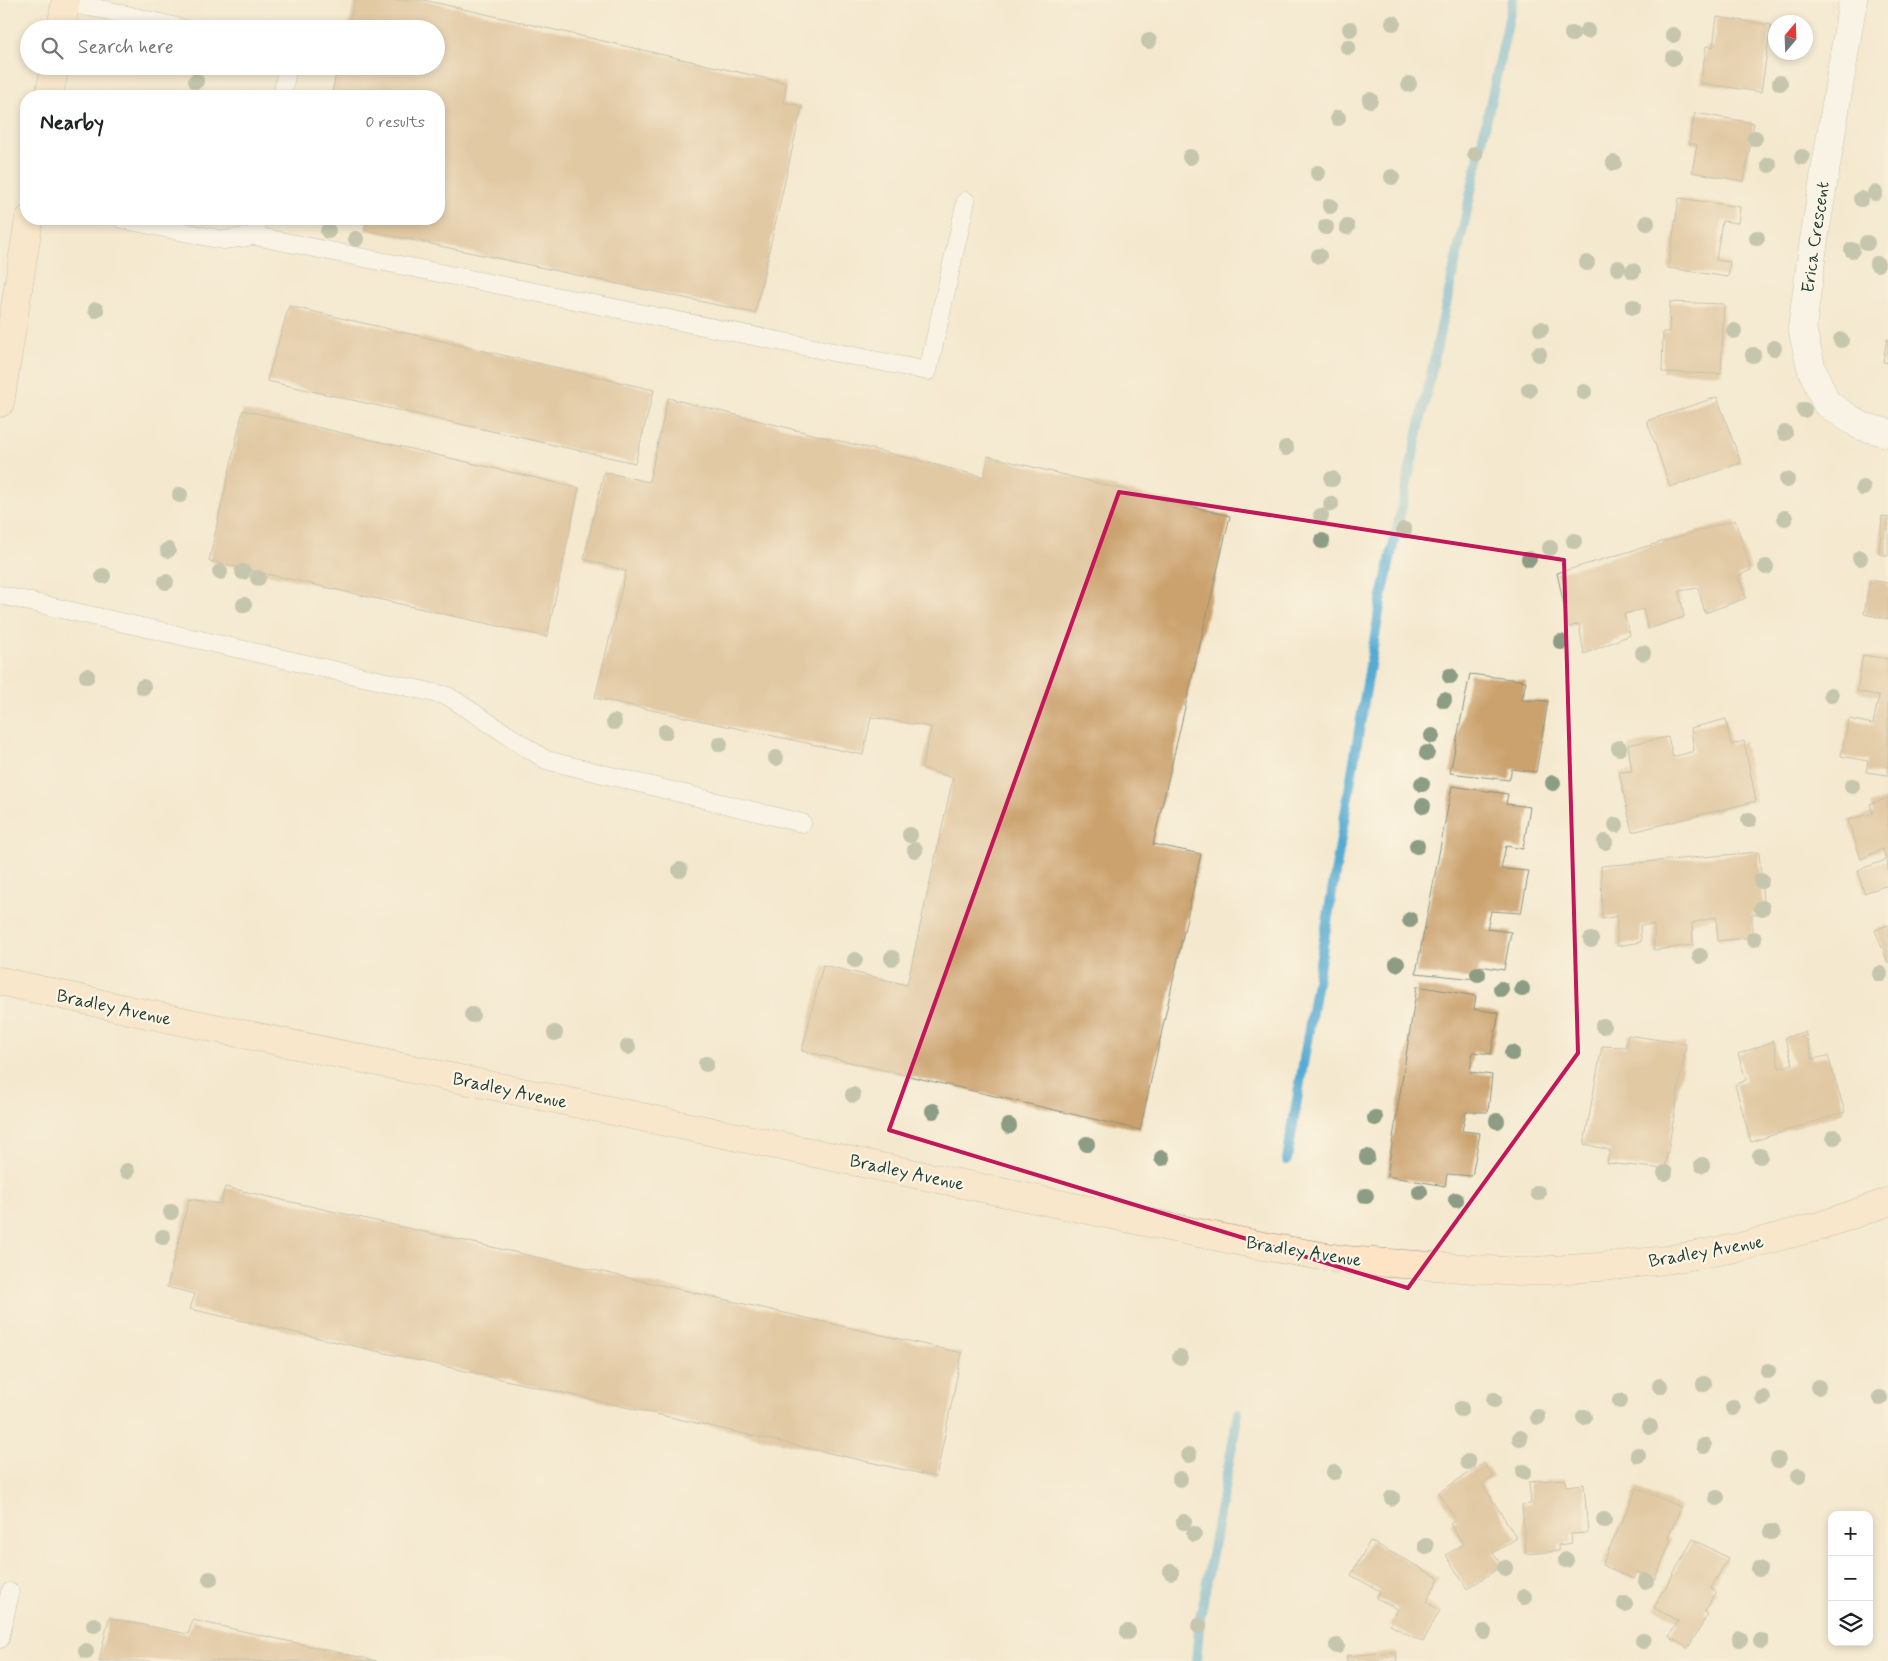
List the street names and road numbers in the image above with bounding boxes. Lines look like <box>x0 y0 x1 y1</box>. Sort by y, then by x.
street label: Erica Crescent <box>1796 180 1836 294</box>
street label: Bradley Avenue <box>54 984 173 1032</box>
street label: Bradley Avenue <box>450 1067 569 1115</box>
street label: Bradley Avenue <box>847 1149 966 1197</box>
street label: Bradley Avenue <box>1647 1230 1766 1274</box>
street label: Bradley Avenue <box>1244 1231 1363 1273</box>

